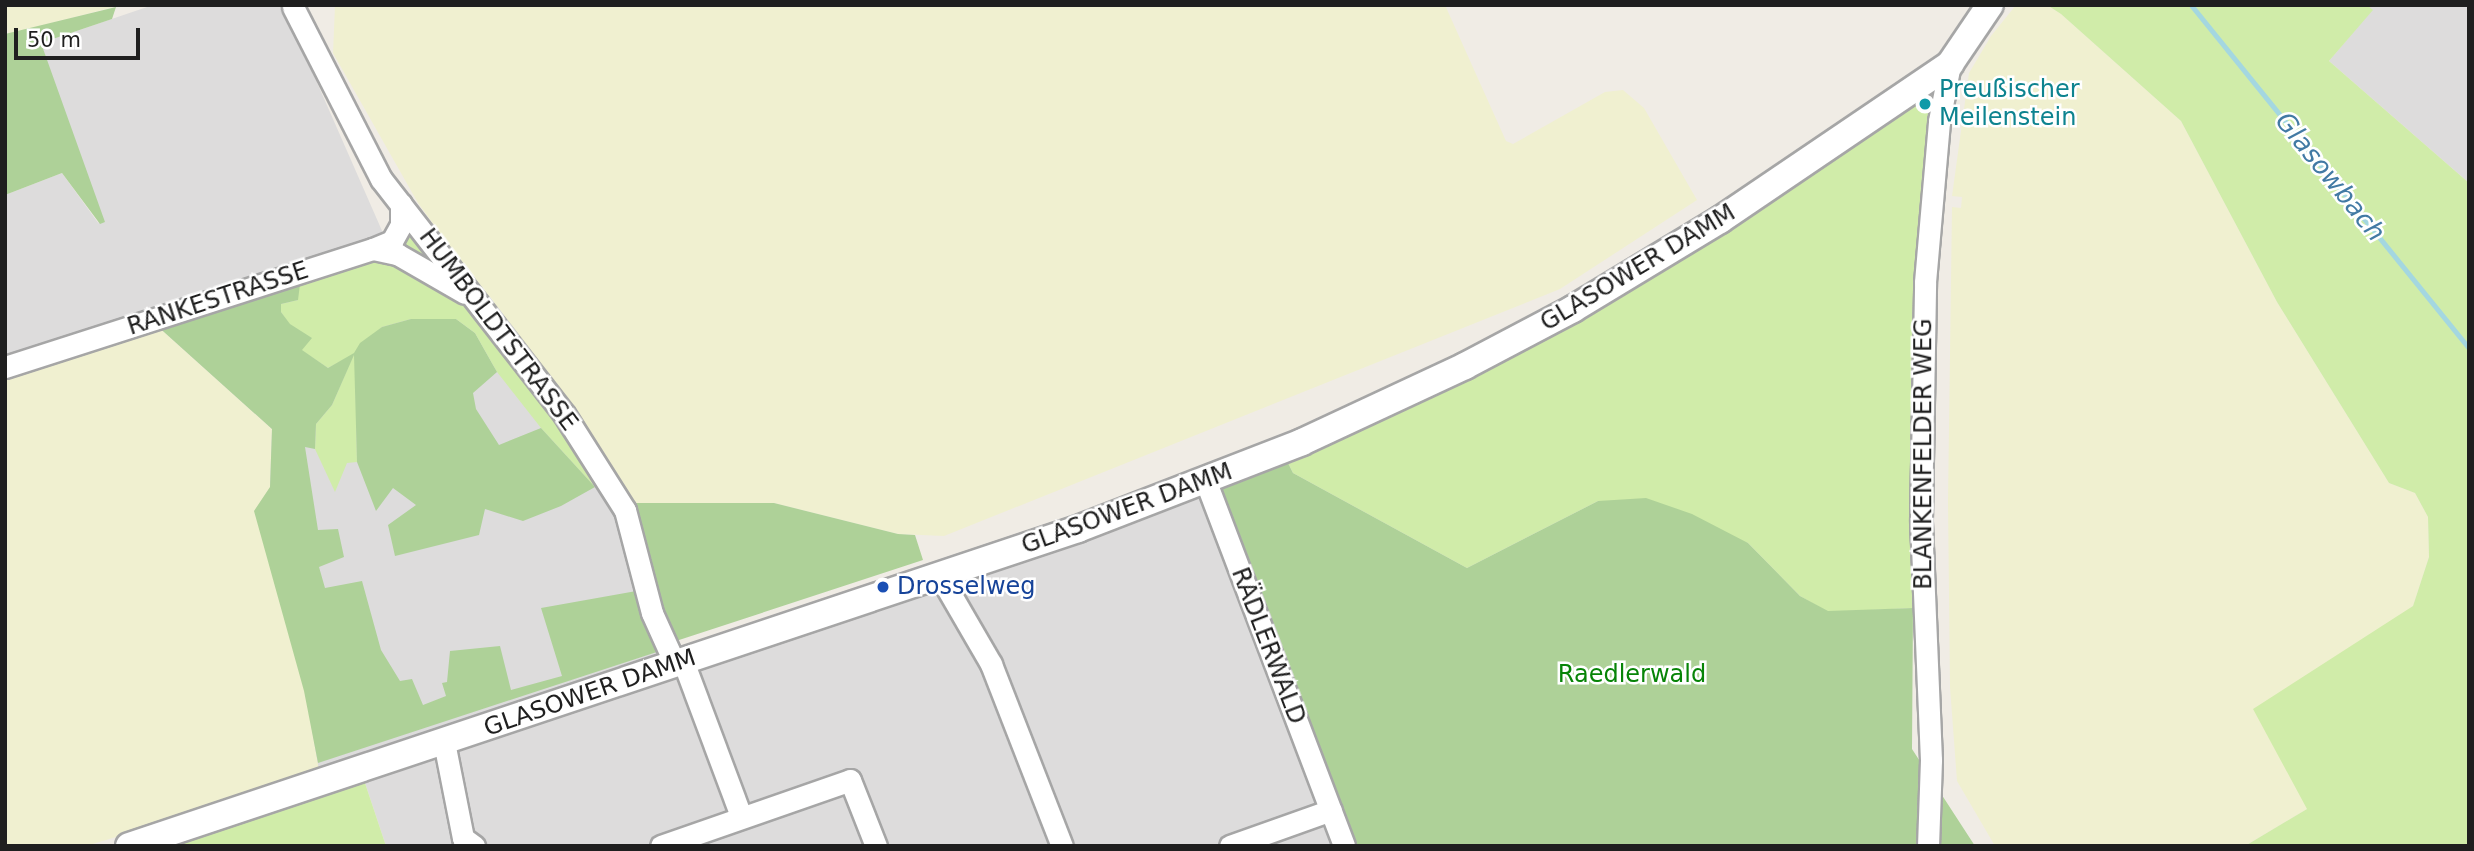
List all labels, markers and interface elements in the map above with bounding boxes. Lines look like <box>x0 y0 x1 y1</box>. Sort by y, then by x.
scale bar <box>18 14 144 58</box>
text: 50 m <box>27 28 81 52</box>
place label: Preußischer Meilenstein <box>1939 76 2080 132</box>
marker: Preußischer Meilenstein <box>1917 96 1933 112</box>
water label: Glasowbach <box>2268 106 2392 248</box>
street label: GLASOWER DAMM <box>1535 198 1741 338</box>
street label: HUMBOLDTSTRASSE <box>413 223 583 437</box>
street label: RANKESTRASSE <box>124 256 312 342</box>
street label: BLANKENFELDER WEG <box>1910 318 1938 590</box>
street label: GLASOWER DAMM <box>1018 457 1236 561</box>
street label: RÄDLERWALD <box>1225 564 1311 728</box>
place label: Drosselweg <box>897 573 1036 601</box>
marker: Drosselweg <box>875 579 891 595</box>
street label: GLASOWER DAMM <box>480 643 700 743</box>
park label: Raedlerwald <box>1558 661 1706 689</box>

